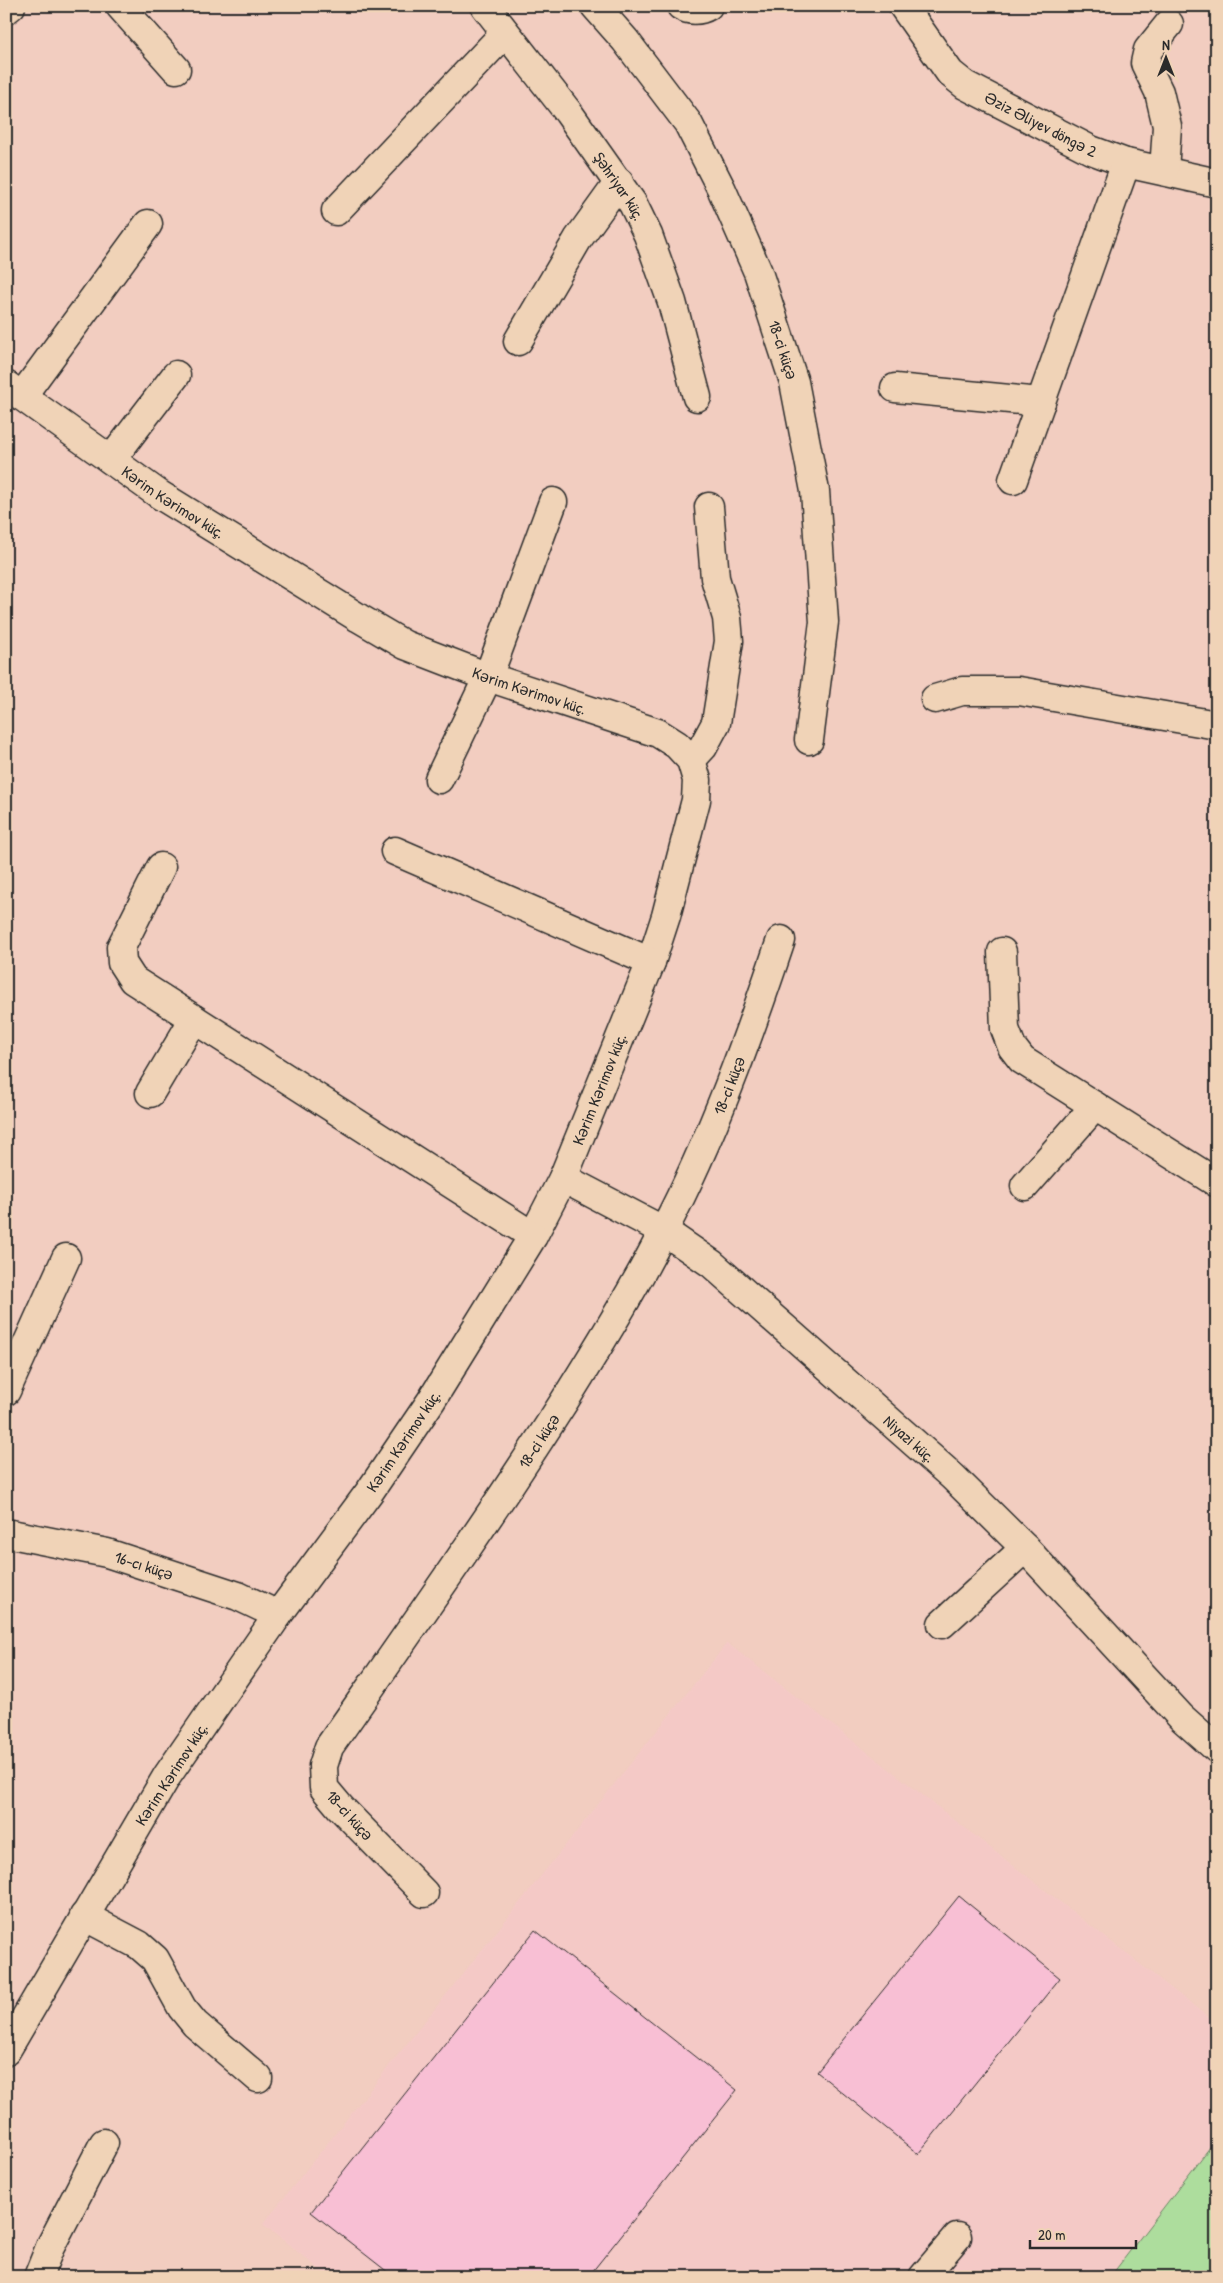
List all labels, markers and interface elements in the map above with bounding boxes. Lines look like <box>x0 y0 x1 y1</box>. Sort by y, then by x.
north arrow <box>1140 32 1190 82</box>
text: N <box>1162 35 1170 54</box>
street label: Əziz Əliyev döngə 2 <box>981 86 1100 162</box>
street label: Şəhriyar küç. <box>589 147 650 224</box>
street label: 18-ci küçə <box>764 317 803 382</box>
street label: Kərim Kərimov küç. <box>117 460 229 543</box>
street label: Kərim Kərimov küç. <box>469 661 589 720</box>
street label: Kərim Kərimov küç. <box>567 1030 631 1148</box>
street label: 18-ci küçə <box>707 1053 750 1118</box>
street label: Kərim Kərimov küç. <box>361 1386 445 1496</box>
street label: 18-ci küçə <box>513 1409 564 1472</box>
street label: Niyazi küç. <box>879 1410 940 1467</box>
street label: 16-cı küçə <box>112 1545 176 1585</box>
street label: Kərim Kərimov küç. <box>129 1718 213 1830</box>
street label: 18-ci küçə <box>321 1785 379 1845</box>
scale bar <box>1030 2218 1137 2250</box>
text: 20 m <box>1038 2224 1065 2245</box>

